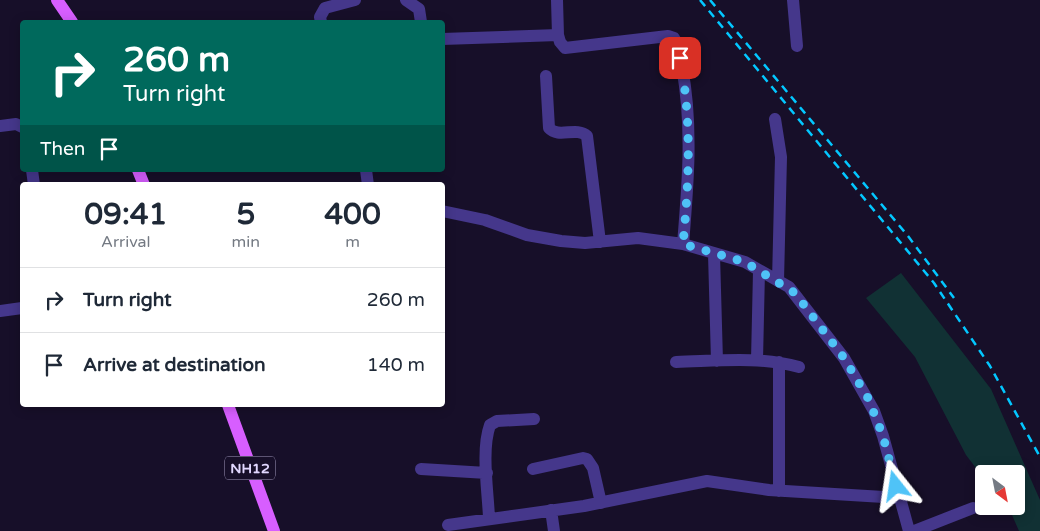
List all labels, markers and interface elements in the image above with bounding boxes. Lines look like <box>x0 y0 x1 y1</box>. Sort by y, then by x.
pin <box>659 37 701 79</box>
text: 260 m <box>123 39 230 81</box>
icon: right <box>40 40 105 105</box>
icon: arrive <box>666 44 694 72</box>
text: Turn right <box>123 81 225 107</box>
icon: arrive <box>95 135 123 163</box>
text: Then <box>40 138 85 160</box>
text: 09:41 <box>84 196 167 233</box>
text: 5 <box>236 196 255 233</box>
text: 400 <box>324 196 381 233</box>
text: Arrival <box>101 232 151 252</box>
text: min <box>232 232 260 252</box>
text: m <box>345 232 360 252</box>
icon: right <box>40 286 68 314</box>
text: Turn right <box>83 289 171 311</box>
text: 260 m <box>367 289 425 311</box>
icon: arrive <box>40 351 68 379</box>
text: Arrive at destination <box>83 354 266 376</box>
text: 140 m <box>367 354 425 376</box>
road number: NH12 <box>225 456 275 479</box>
position arrow <box>869 459 921 511</box>
north arrow <box>975 465 1025 515</box>
map controls <box>975 465 1025 515</box>

